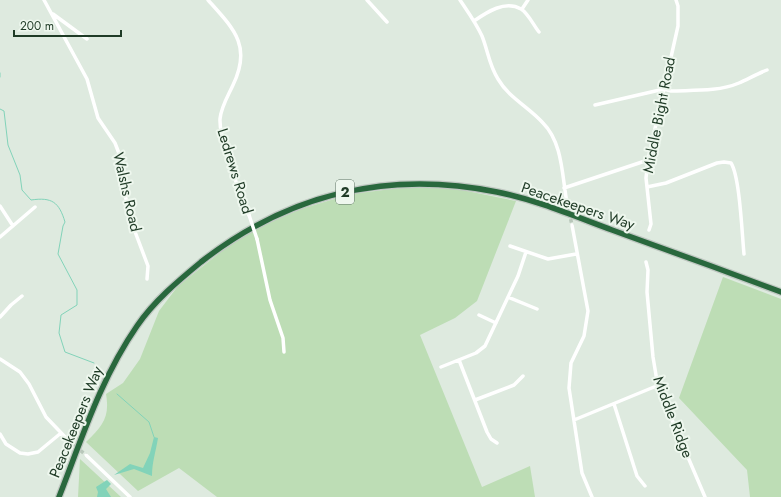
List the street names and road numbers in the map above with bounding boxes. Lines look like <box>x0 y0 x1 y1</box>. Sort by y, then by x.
street label: Middle Bight Road <box>637 55 681 175</box>
street label: Ledrews Road <box>212 125 258 217</box>
street label: Walshs Road <box>107 150 147 234</box>
street label: Peacekeepers Way <box>518 176 638 236</box>
road number: 2 <box>336 180 354 204</box>
street label: Peacekeepers Way <box>44 363 109 481</box>
street label: Middle Ridge <box>647 373 699 461</box>

